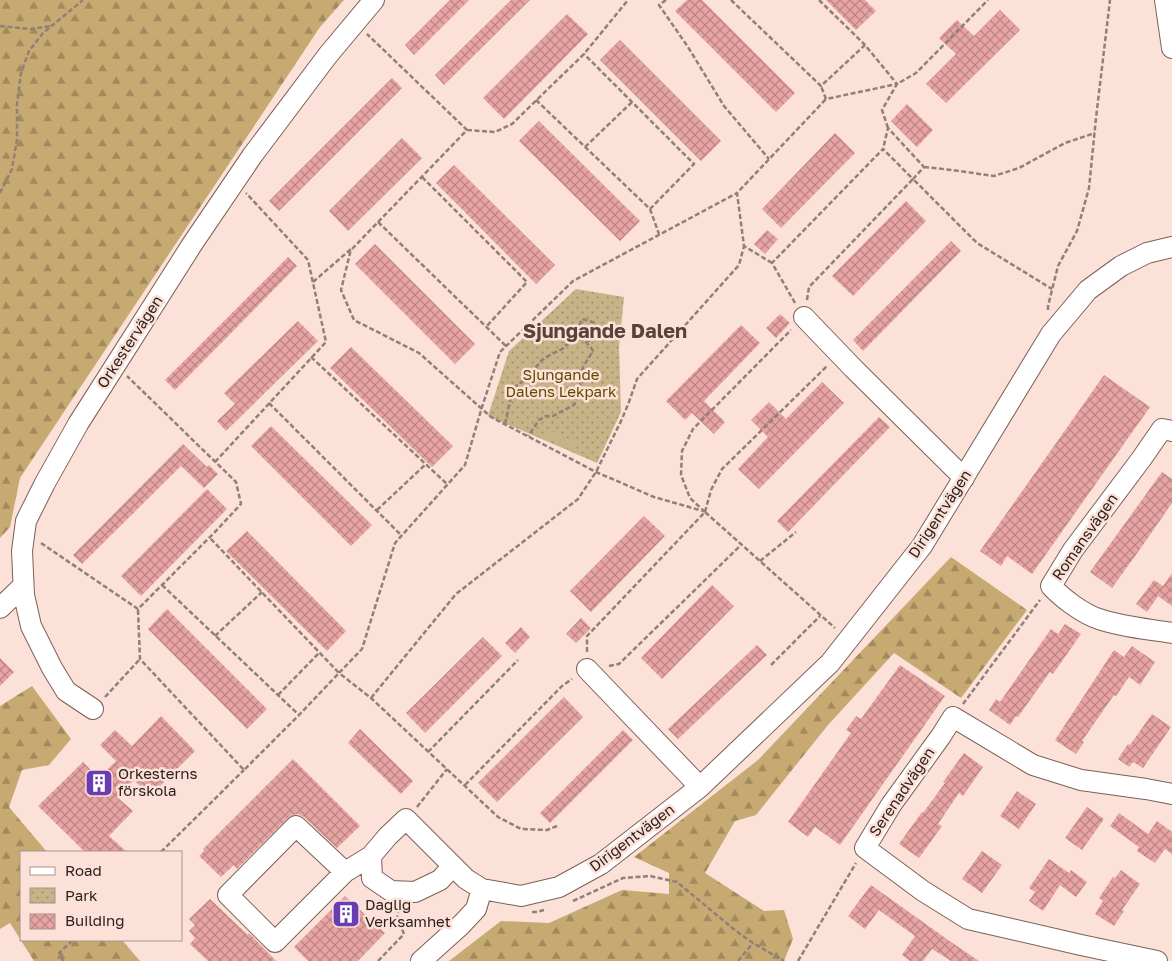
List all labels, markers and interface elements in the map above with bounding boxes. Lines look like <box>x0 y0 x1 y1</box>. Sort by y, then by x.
street label: Orkestervägen <box>93 292 166 391</box>
district label: Sjungande Dalen <box>523 318 687 342</box>
park label: Sjungande Dalens Lekpark <box>506 365 617 400</box>
street label: Dirigentvägen <box>904 466 974 561</box>
street label: Romansvägen <box>1048 490 1121 583</box>
street label: Serenadvägen <box>865 744 938 839</box>
place label: Orkesterns förskola <box>118 764 198 799</box>
building icon: Orkesterns förskola <box>84 768 114 798</box>
street label: Dirigentvägen <box>585 799 677 875</box>
legend <box>20 851 182 941</box>
text: Road <box>65 861 102 879</box>
text: Park <box>65 886 98 904</box>
place label: Daglig Verksamhet <box>365 895 451 930</box>
building icon: Daglig Verksamhet <box>331 899 361 929</box>
text: Building <box>65 911 125 929</box>

